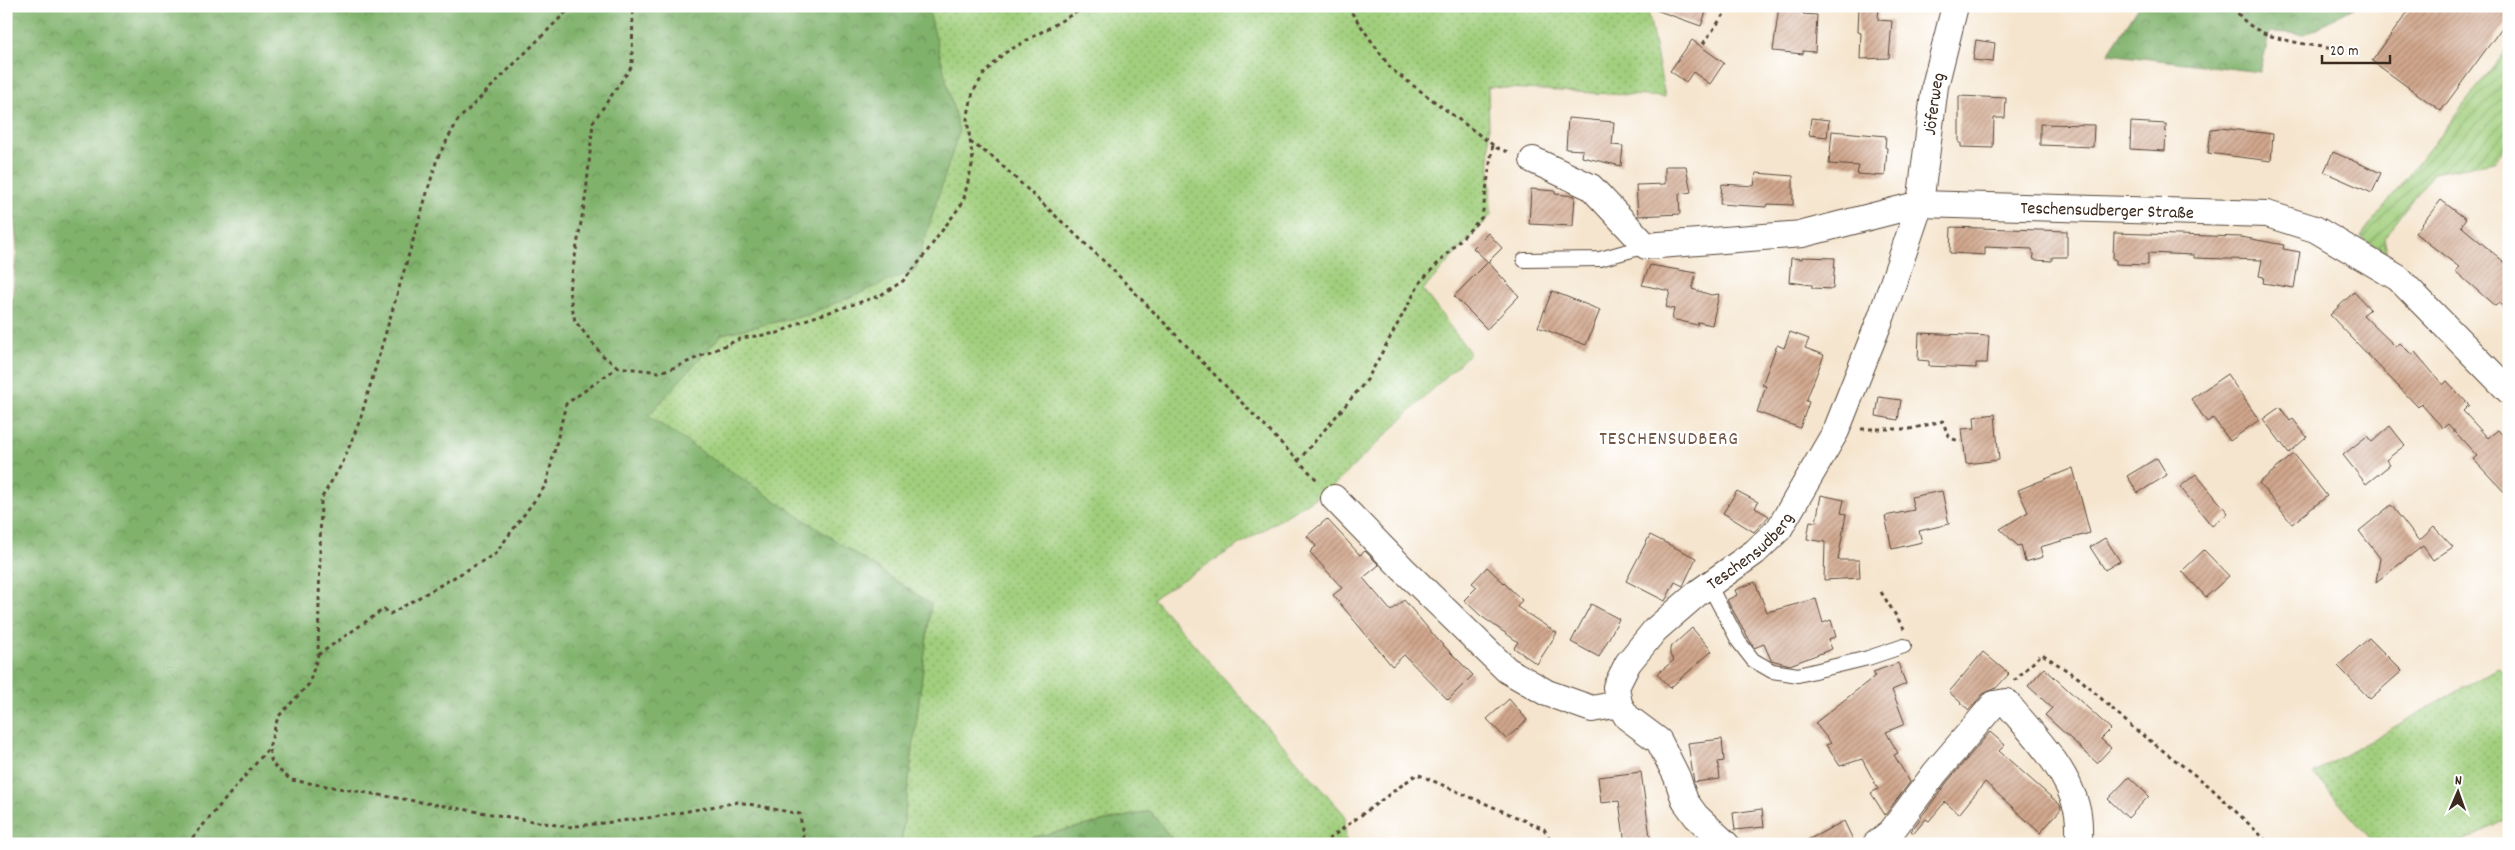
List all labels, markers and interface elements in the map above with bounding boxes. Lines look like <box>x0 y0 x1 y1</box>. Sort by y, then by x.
scale bar <box>2322 32 2390 64</box>
text: 20 m <box>2330 41 2358 63</box>
street label: Jöferweg <box>1919 70 1953 137</box>
street label: Teschensudberger Straße <box>2020 197 2194 227</box>
district label: TESCHENSUDBERG <box>1599 427 1739 454</box>
street label: Teschensudberg <box>1702 508 1801 598</box>
north arrow <box>2432 768 2482 818</box>
text: N <box>2455 771 2462 791</box>

